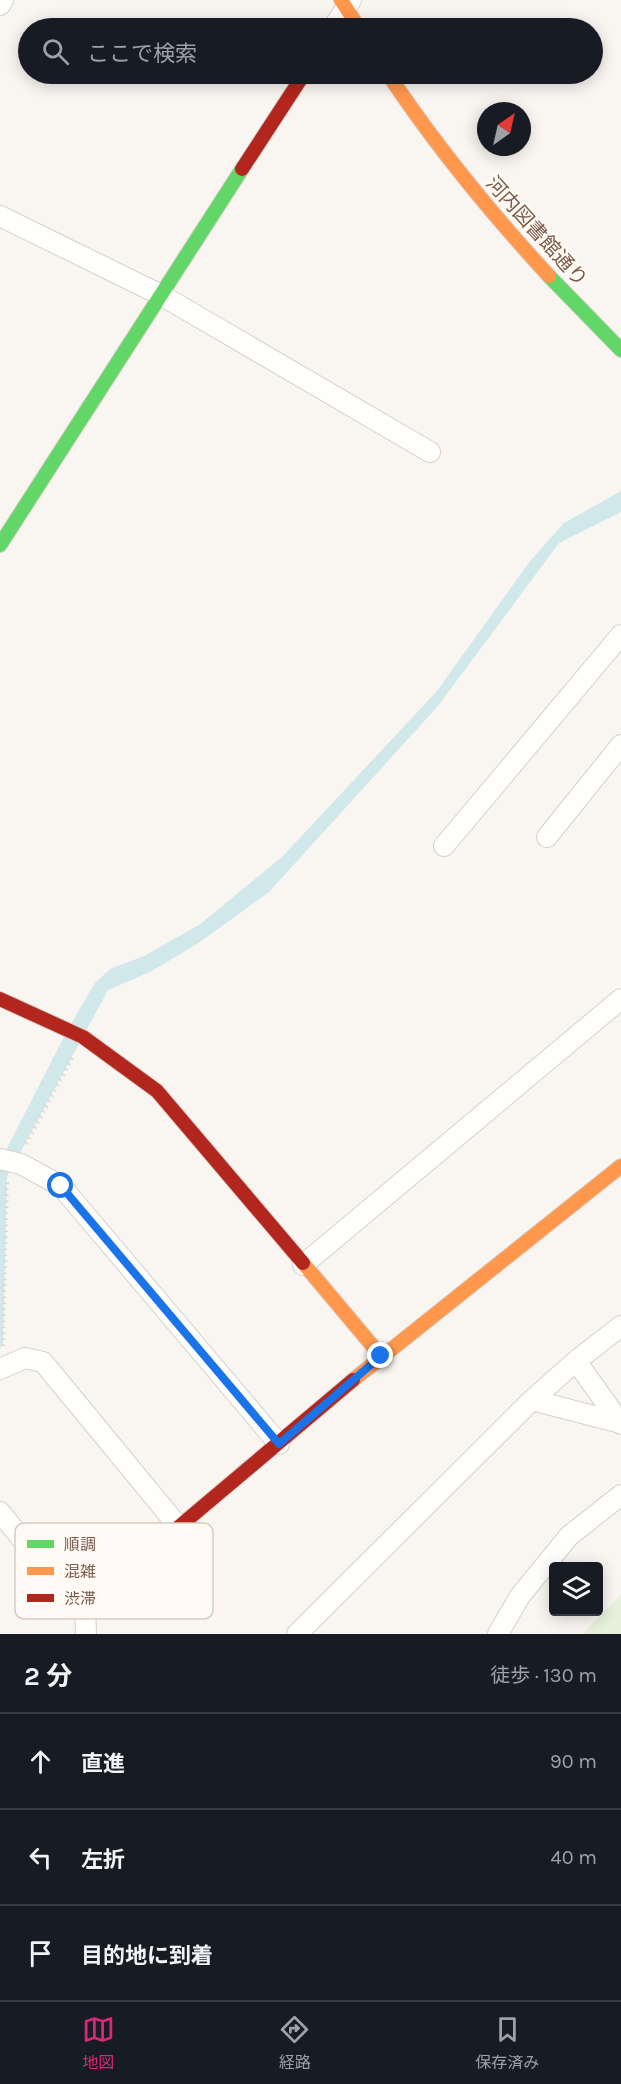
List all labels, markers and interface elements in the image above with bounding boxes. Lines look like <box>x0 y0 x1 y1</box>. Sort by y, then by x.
search box <box>18 18 603 84</box>
icon: search <box>39 35 72 68</box>
text: ここで検索 <box>87 41 197 67</box>
north arrow <box>477 102 531 156</box>
street label: 河内図書館通り <box>481 172 592 291</box>
route start <box>47 1172 73 1198</box>
route end <box>367 1342 393 1368</box>
legend <box>15 1523 213 1619</box>
text: 順調 <box>64 1535 96 1554</box>
text: 混雑 <box>64 1562 96 1581</box>
map controls <box>549 1562 603 1616</box>
button: layers <box>549 1562 603 1616</box>
text: 渋滞 <box>64 1589 96 1608</box>
text: 2 分 <box>24 1661 72 1692</box>
text: 徒歩 · 130 m <box>490 1664 597 1687</box>
icon: ahead <box>24 1745 57 1778</box>
text: 90 m <box>550 1750 597 1773</box>
text: 直進 <box>81 1751 125 1777</box>
icon: left <box>24 1841 57 1874</box>
text: 40 m <box>551 1846 597 1869</box>
text: 左折 <box>81 1847 125 1873</box>
icon: arrive <box>24 1937 57 1970</box>
text: 目的地に到着 <box>81 1943 213 1969</box>
tab: 地図 <box>82 2013 115 2073</box>
tab: 経路 <box>278 2013 311 2073</box>
tab: 保存済み <box>475 2013 539 2073</box>

